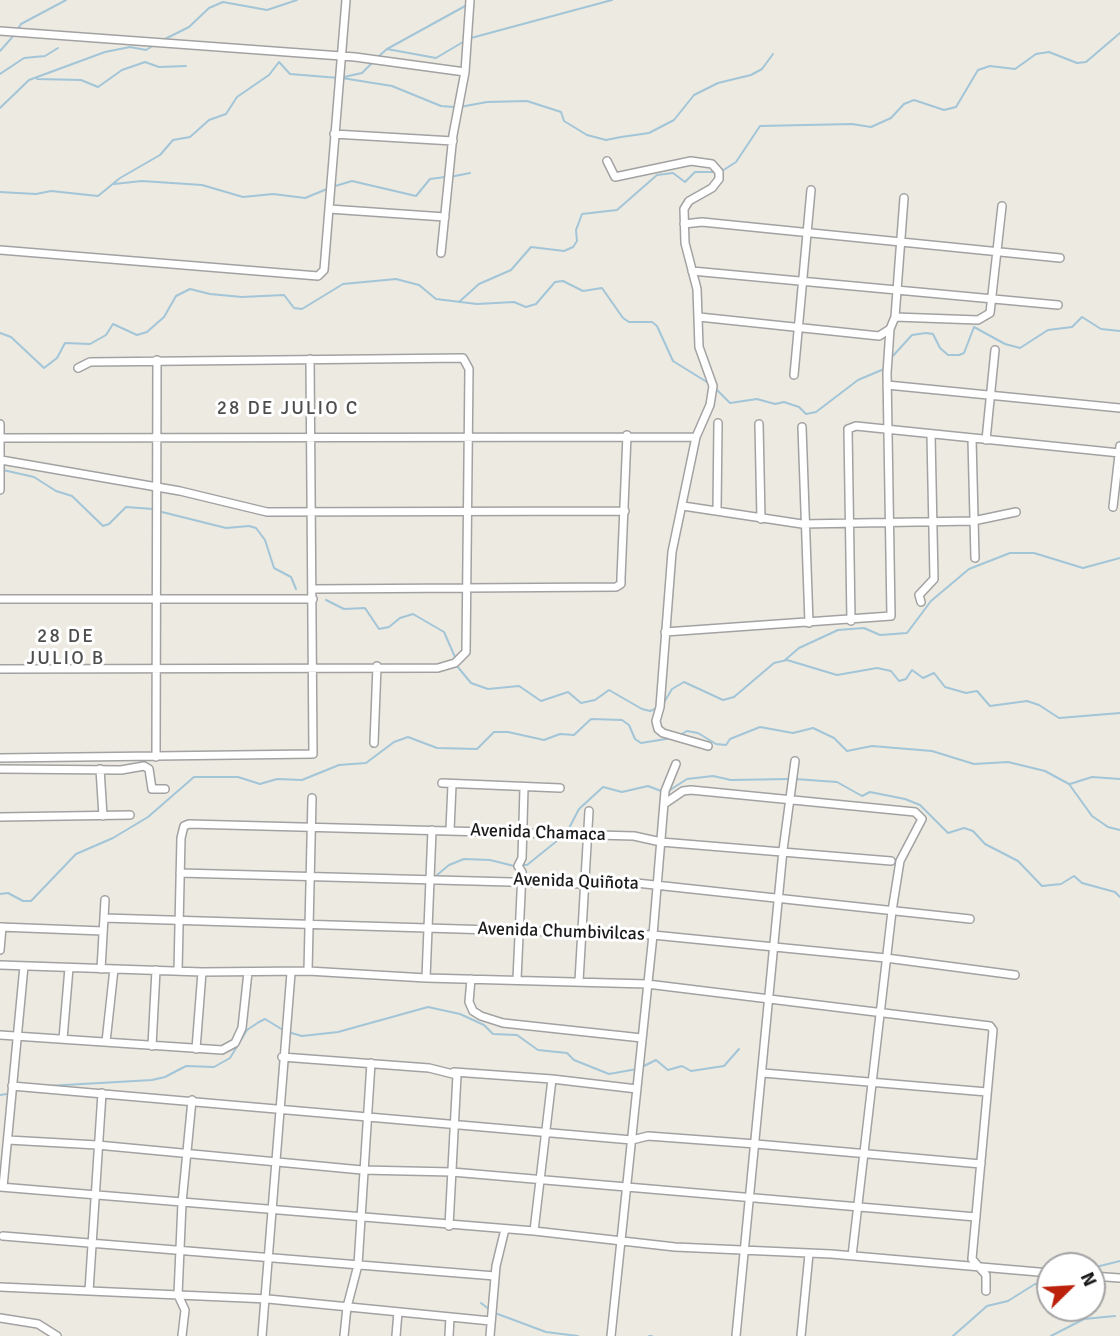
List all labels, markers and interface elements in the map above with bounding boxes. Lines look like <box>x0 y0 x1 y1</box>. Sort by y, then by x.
district label: 28 DE JULIO C <box>218 398 358 420</box>
district label: 28 DE JULIO B <box>28 626 104 670</box>
street label: Avenida Chamaca <box>470 820 606 846</box>
street label: Avenida Quiñota <box>513 869 639 895</box>
street label: Avenida Chumbivilcas <box>477 918 645 946</box>
north arrow <box>1036 1252 1106 1322</box>
text: N <box>1075 1268 1102 1290</box>

